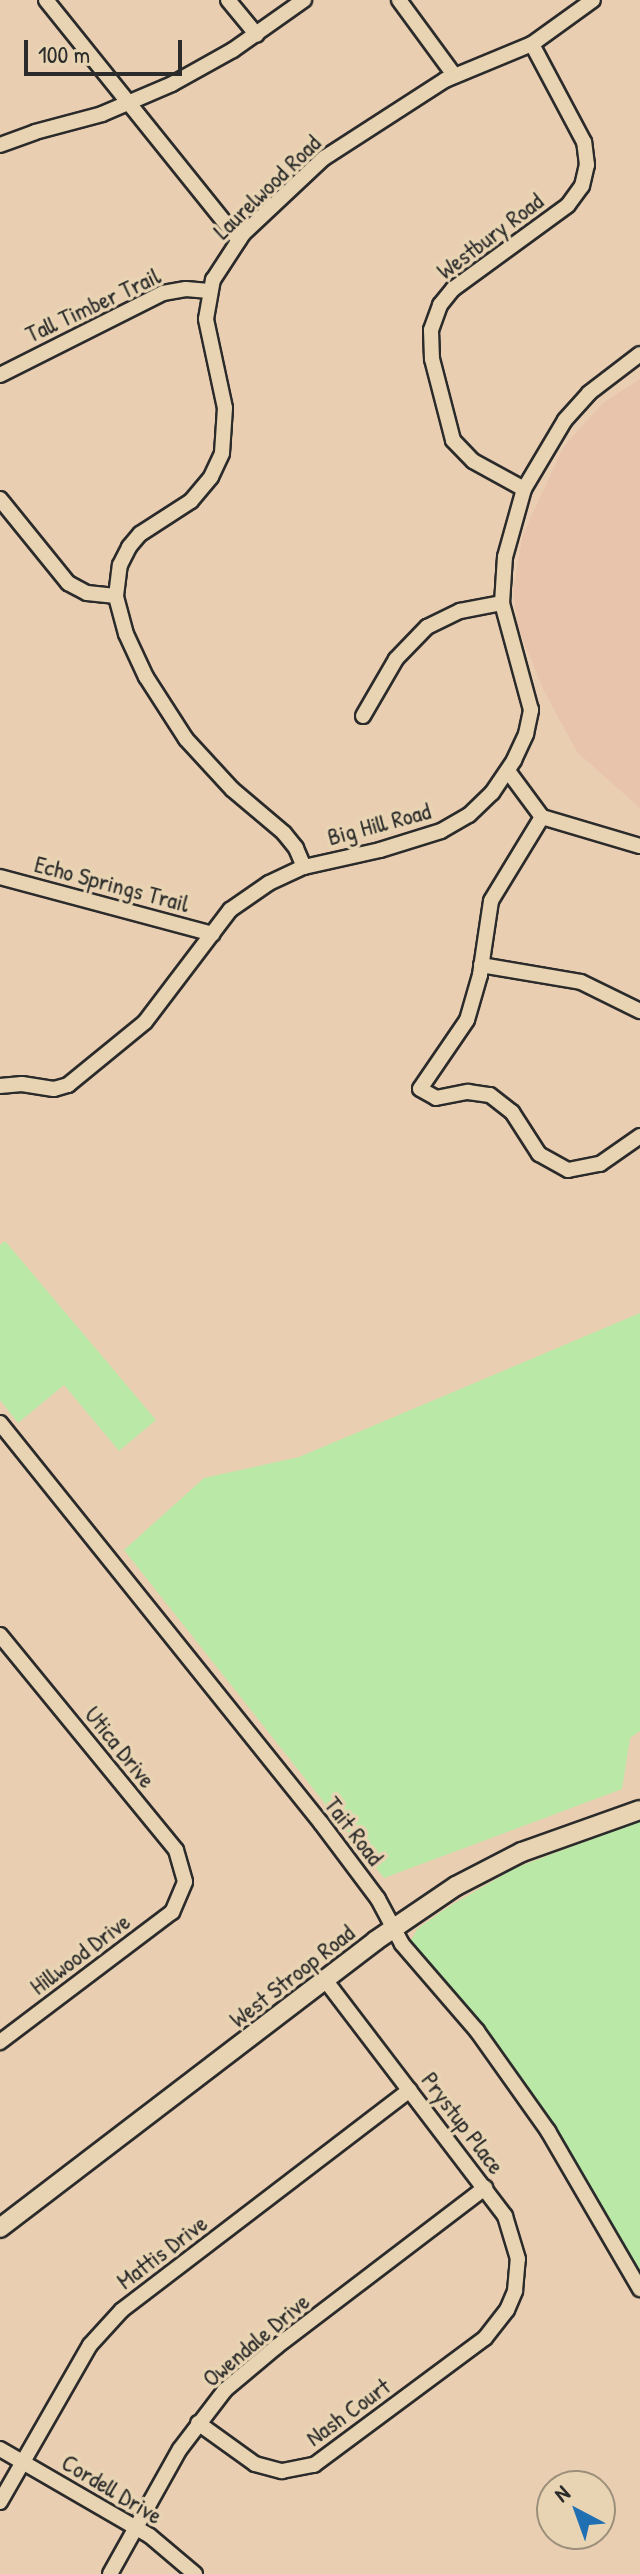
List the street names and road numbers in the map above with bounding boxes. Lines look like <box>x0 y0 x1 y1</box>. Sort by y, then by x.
street label: Laurelwood Road <box>207 129 327 245</box>
street label: Westbury Road <box>431 187 549 285</box>
street label: Tall Timber Trail <box>21 261 165 349</box>
street label: Big Hill Road <box>324 796 434 852</box>
street label: Echo Springs Trail <box>31 850 193 918</box>
street label: Utica Drive <box>79 1701 161 1793</box>
street label: Tait Road <box>318 1791 390 1871</box>
street label: Hillwood Drive <box>24 1907 136 2001</box>
street label: West Stroop Road <box>224 1918 360 2034</box>
street label: Prystup Place <box>415 2066 511 2180</box>
street label: Mattis Drive <box>111 2209 213 2295</box>
street label: Owendale Drive <box>197 2287 315 2393</box>
street label: Nash Court <box>300 2372 396 2452</box>
street label: Cordell Drive <box>57 2448 167 2530</box>

